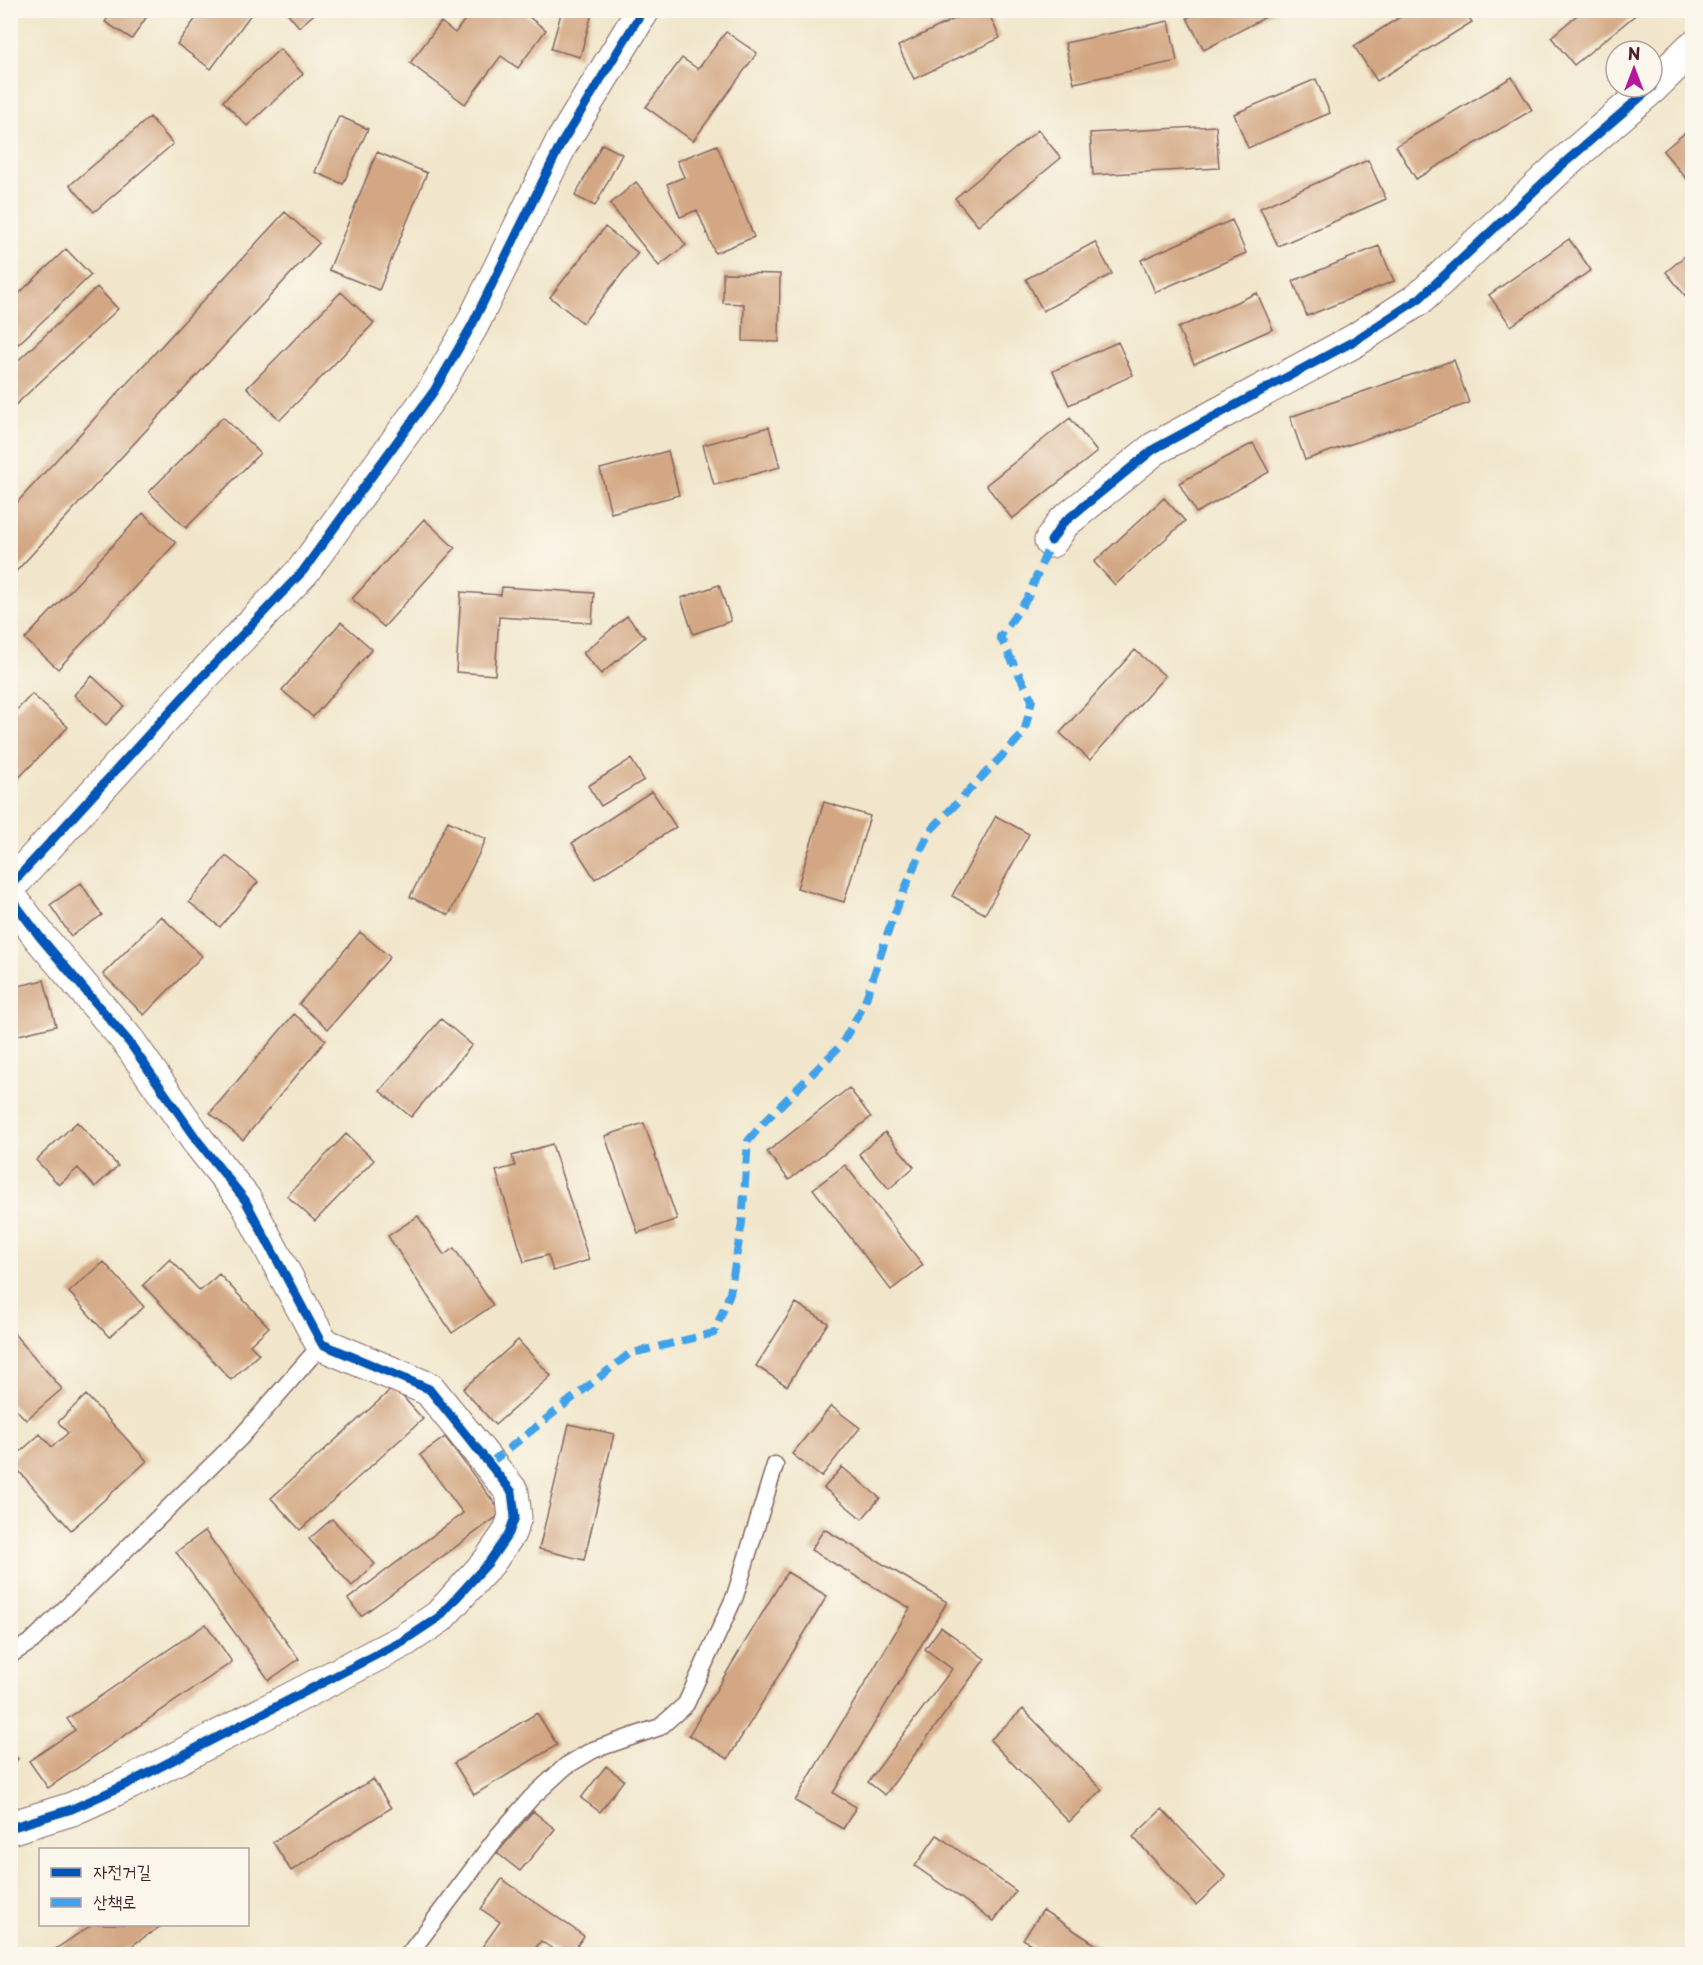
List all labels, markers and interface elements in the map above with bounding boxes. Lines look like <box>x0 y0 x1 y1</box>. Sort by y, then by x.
north arrow <box>1604 39 1664 99</box>
text: N <box>1628 41 1640 65</box>
legend <box>39 1848 249 1926</box>
text: 자전거길 <box>93 1857 151 1884</box>
text: 산책로 <box>93 1887 136 1914</box>

